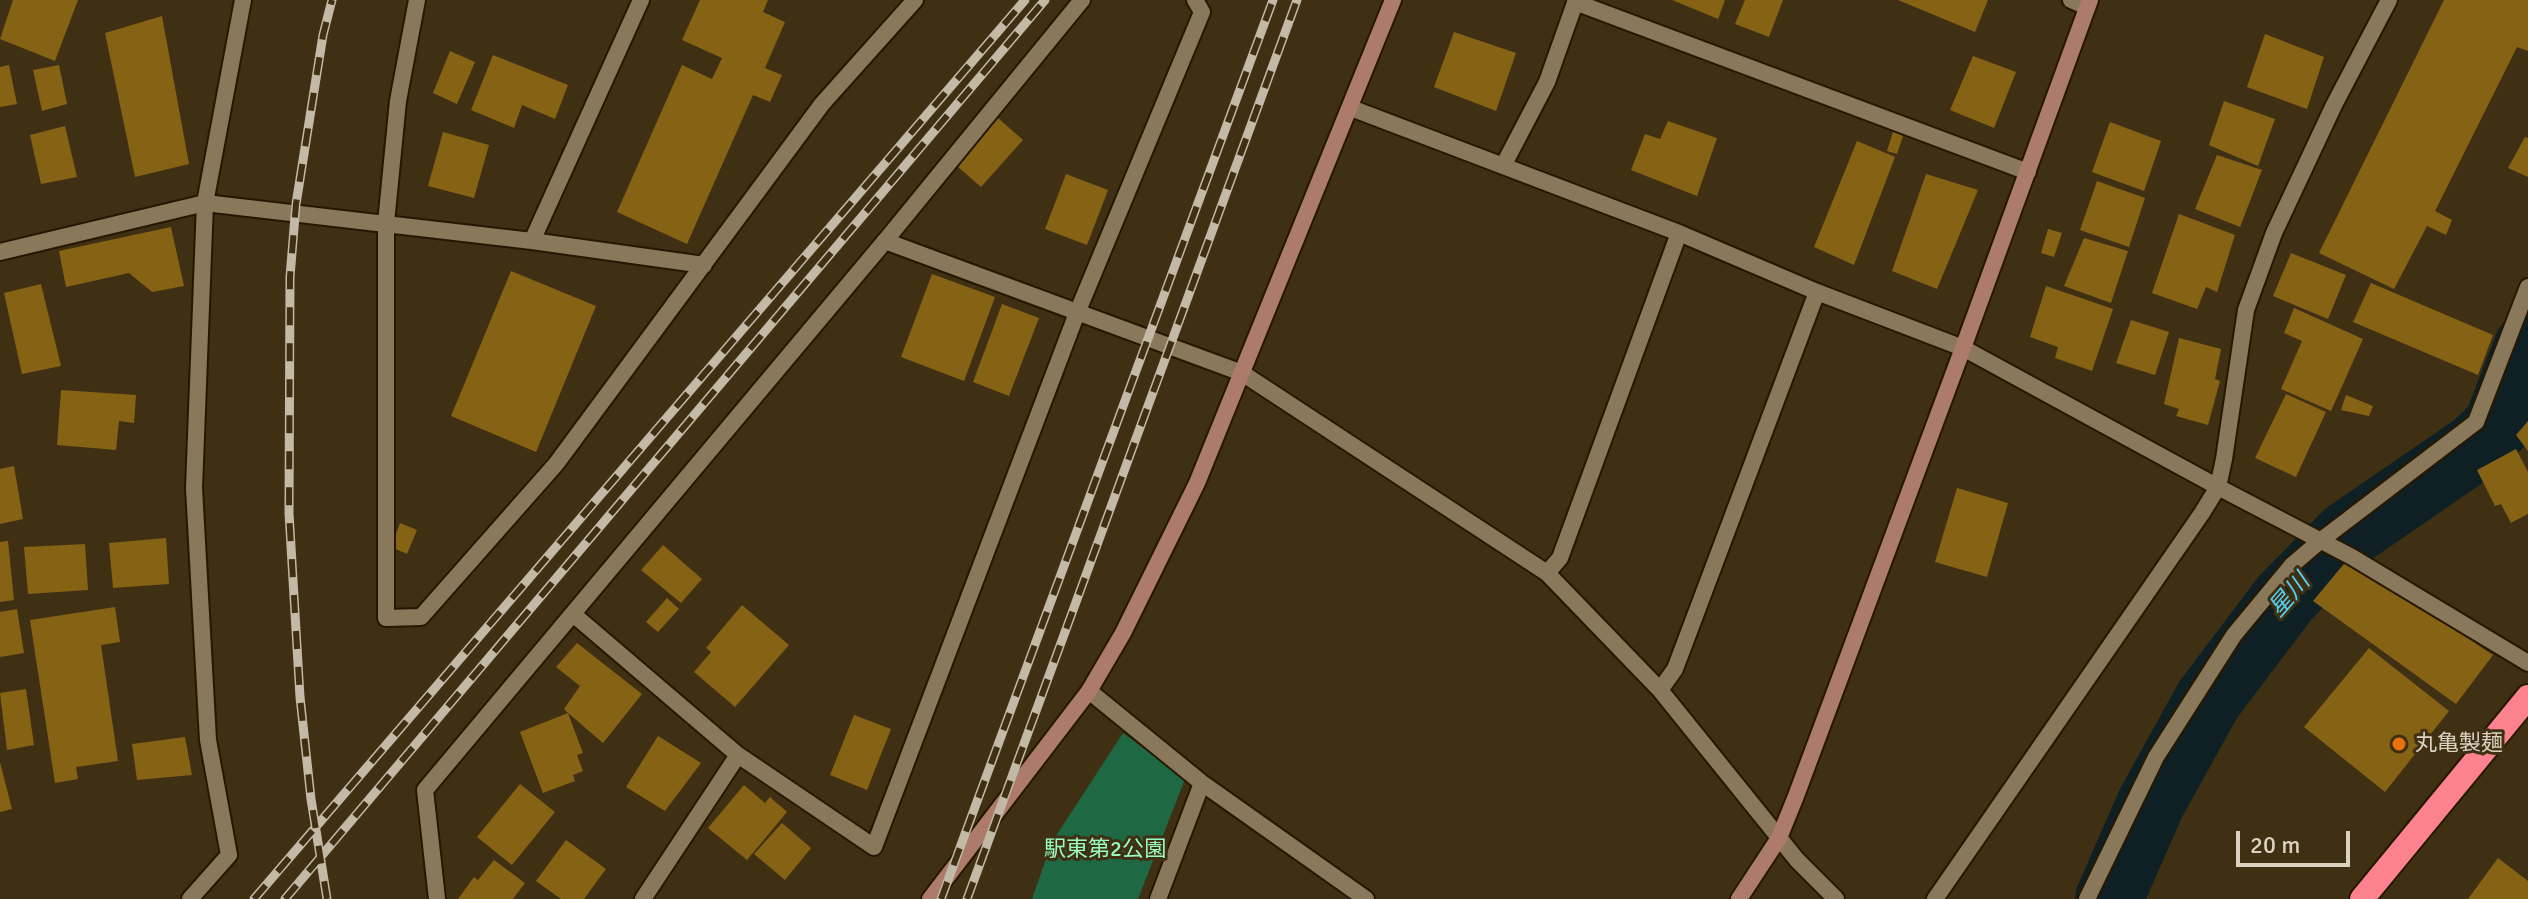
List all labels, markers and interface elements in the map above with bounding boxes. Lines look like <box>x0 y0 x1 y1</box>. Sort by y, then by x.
water label: 星川 <box>2263 568 2317 624</box>
place label: 丸亀製麺 <box>2415 731 2503 757</box>
marker: 丸亀製麺 <box>2390 735 2408 753</box>
scale bar <box>2240 815 2354 865</box>
text: 20 m <box>2250 830 2300 860</box>
park label: 駅東第2公園 <box>1044 837 1166 863</box>

